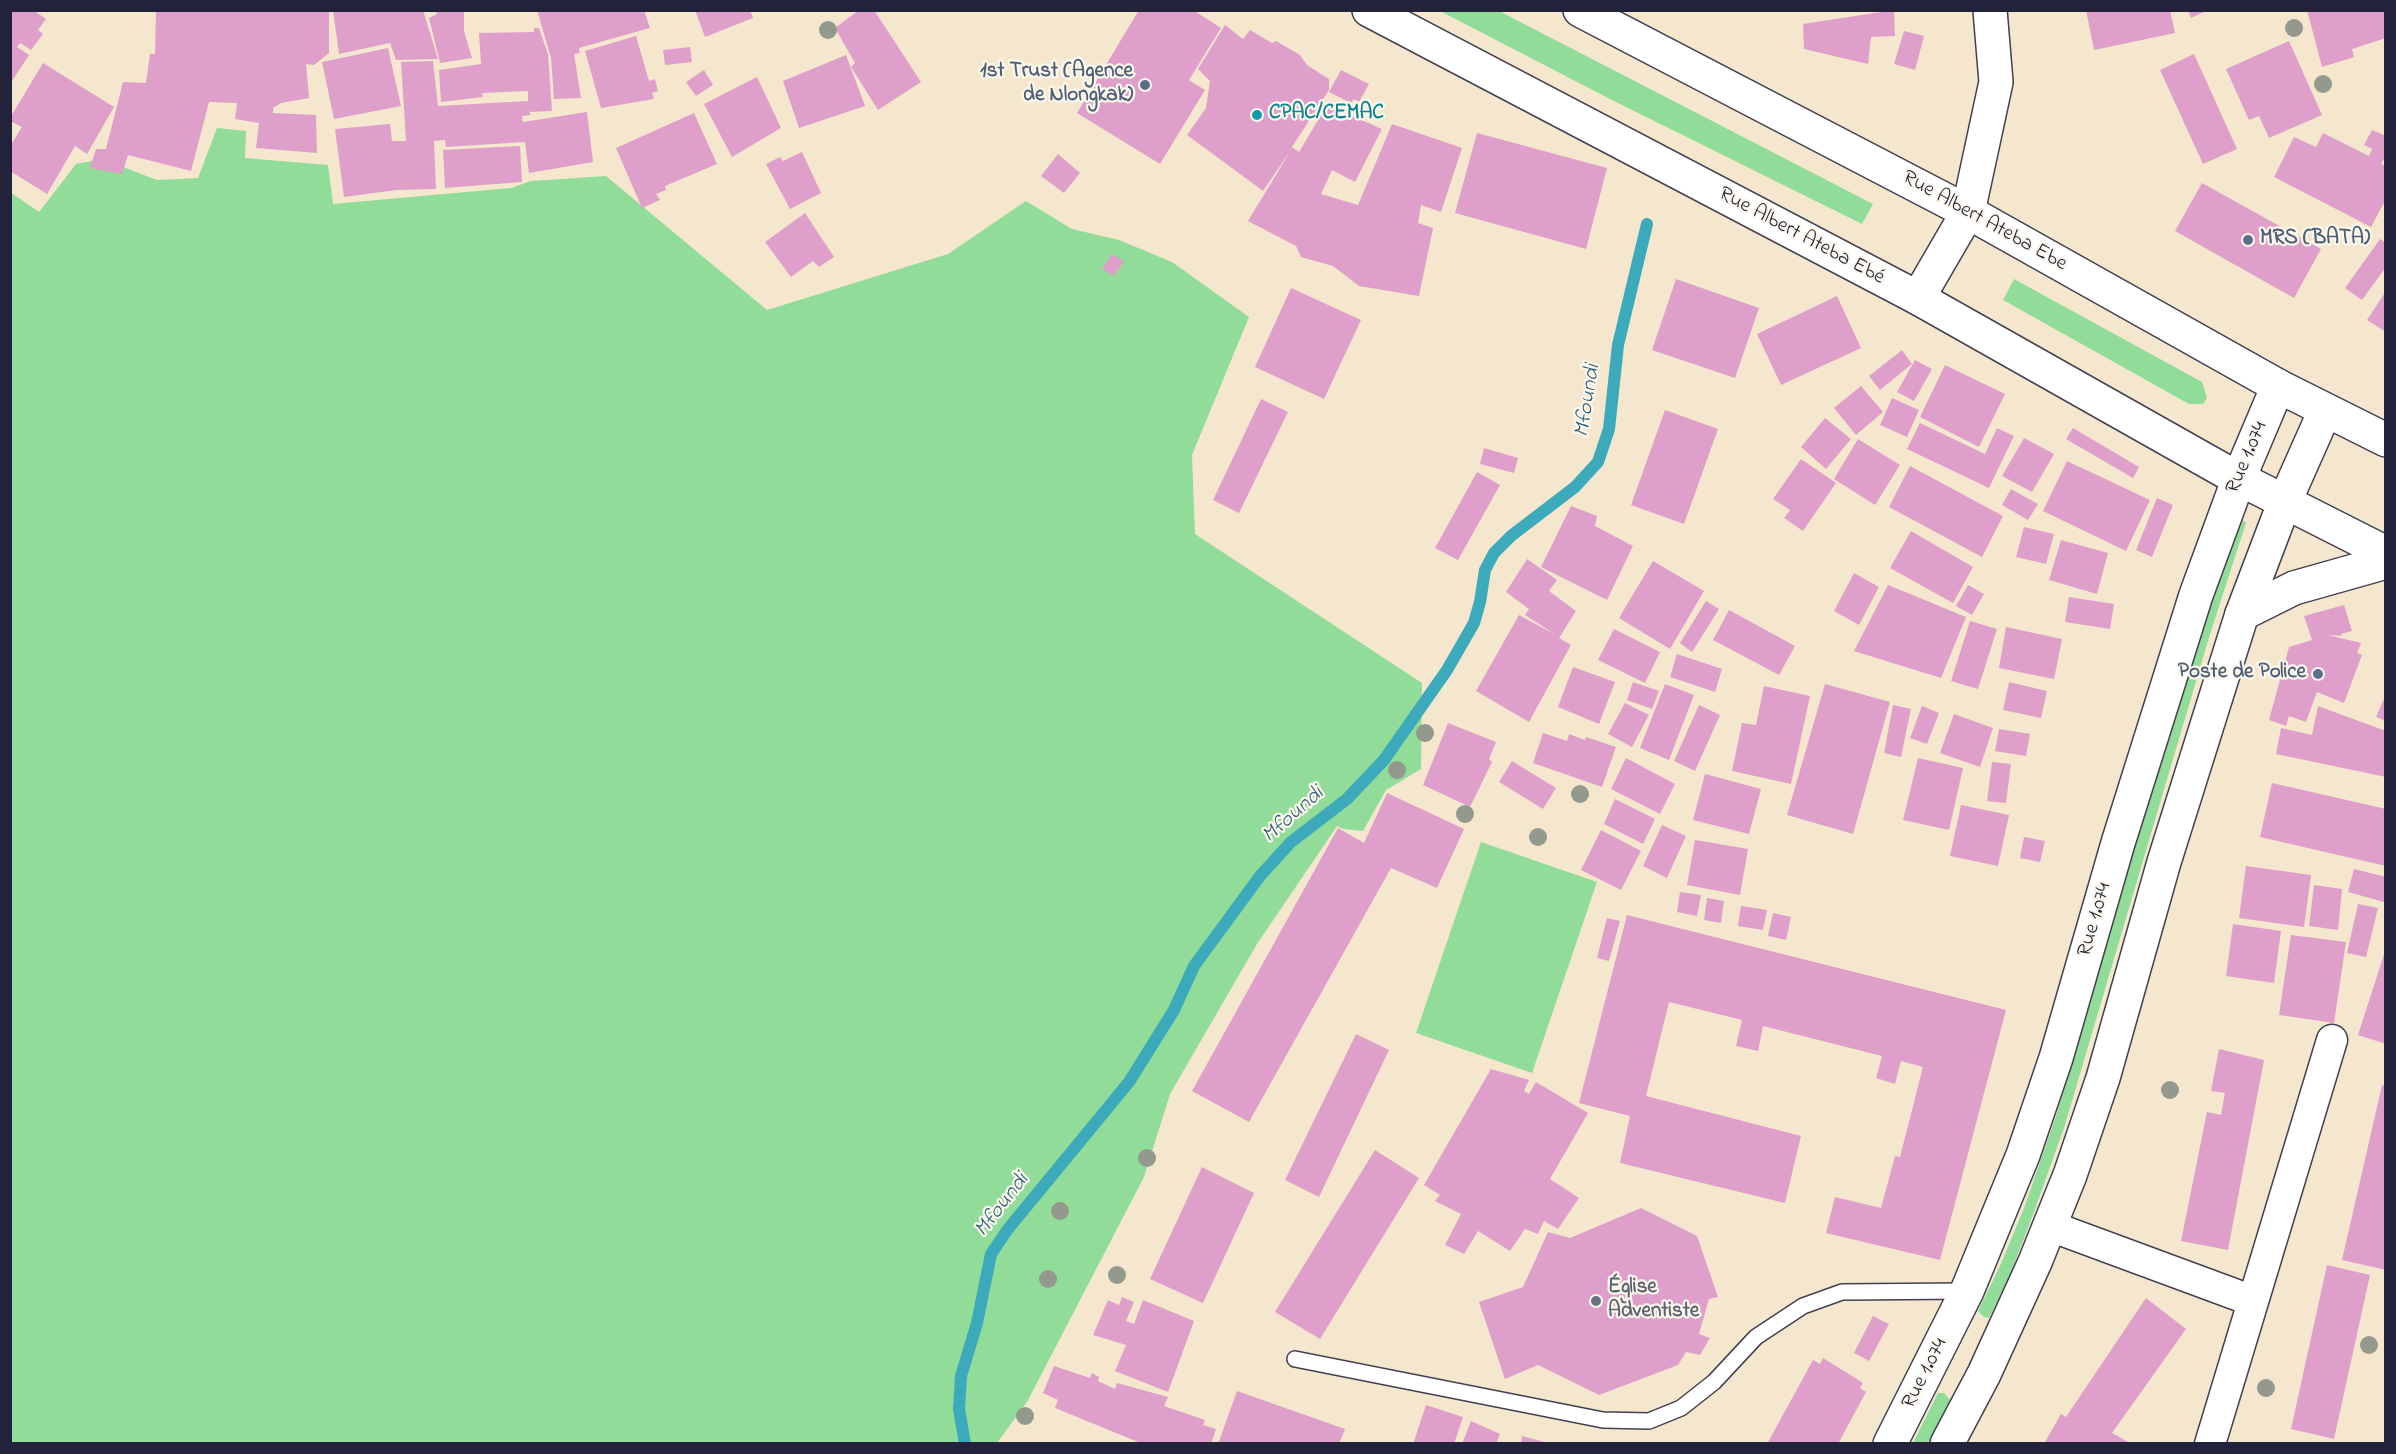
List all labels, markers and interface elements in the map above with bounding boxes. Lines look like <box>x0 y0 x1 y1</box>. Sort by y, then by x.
place label: 1st Trust (Agence de Nlongkak) <box>980 60 1133 110</box>
marker: 1st Trust (Agence de Nlongkak) <box>1138 78 1152 92</box>
place label: CPAC/CEMAC <box>1269 102 1384 128</box>
marker: CPAC/CEMAC <box>1250 108 1264 122</box>
street label: Rue Albert Ateba Ebe <box>1897 166 2071 278</box>
street label: Rue Albert Ateba Ebé <box>1714 183 1888 291</box>
place label: MRS (BATA) <box>2260 227 2370 253</box>
marker: MRS (BATA) <box>2241 233 2255 247</box>
water label: Mfoundi <box>1570 363 1608 439</box>
street label: Rue 1.074 <box>2222 418 2274 498</box>
place label: Poste de Police <box>2178 661 2306 687</box>
marker: Poste de Police <box>2311 667 2325 681</box>
water label: Mfoundi <box>1258 782 1330 850</box>
street label: Rue 1.074 <box>2073 880 2119 960</box>
water label: Mfoundi <box>970 1169 1036 1243</box>
place label: Église Adventiste <box>1608 1276 1699 1326</box>
marker: Église Adventiste <box>1589 1294 1603 1308</box>
street label: Rue 1.074 <box>1898 1335 1954 1413</box>

